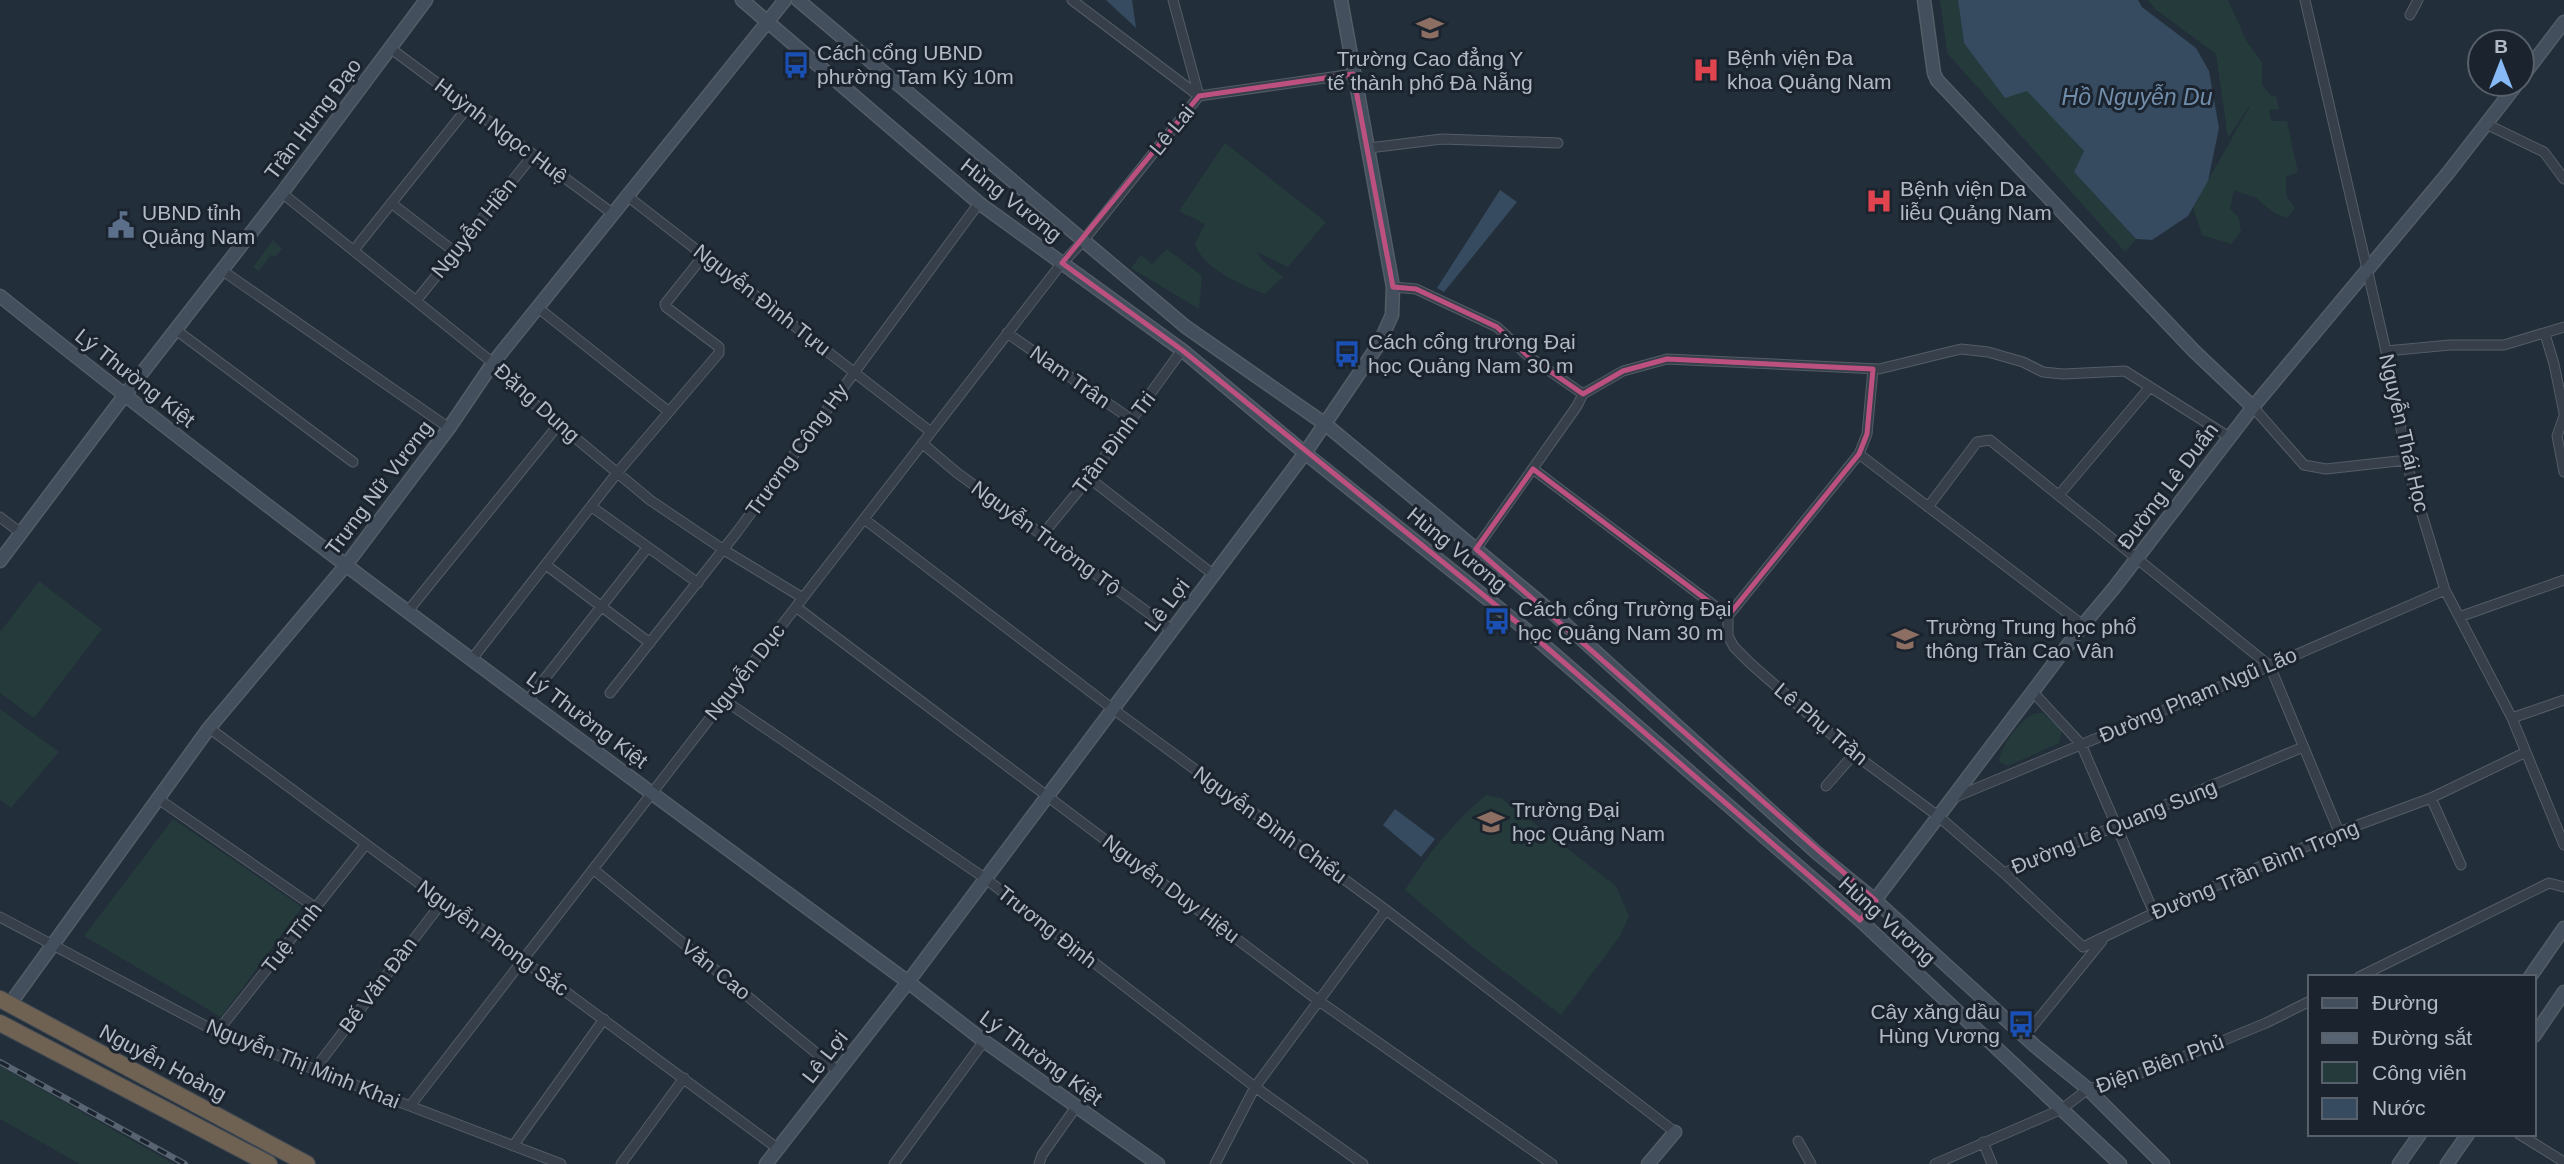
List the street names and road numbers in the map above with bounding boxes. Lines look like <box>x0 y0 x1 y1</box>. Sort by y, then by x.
street label: Trần Hưng Đạo <box>260 54 365 184</box>
street label: Huỳnh Ngọc Huệ <box>431 73 572 188</box>
street label: Lê Lai <box>1145 100 1199 159</box>
street label: Hùng Vương <box>956 153 1066 246</box>
street label: Nguyễn Hiền <box>426 173 521 282</box>
street label: Nguyễn Đình Tựu <box>690 239 835 360</box>
street label: Lý Thường Kiệt <box>71 324 200 432</box>
street label: Nam Trân <box>1026 341 1115 412</box>
street label: Nguyễn Thái Học <box>2375 351 2434 514</box>
street label: Đặng Dung <box>490 359 585 447</box>
street label: Trương Công Hy <box>741 379 853 520</box>
street label: Trần Đình Tri <box>1068 387 1159 498</box>
street label: Trưng Nữ Vương <box>321 416 437 560</box>
street label: Đường Lê Duẩn <box>2113 418 2222 553</box>
street label: Nguyễn Trường Tộ <box>968 476 1125 599</box>
street label: Hùng Vương <box>1403 503 1512 597</box>
street label: Lê Lợi <box>1140 574 1194 635</box>
street label: Nguyễn Dục <box>700 619 789 724</box>
street label: Đường Phạm Ngũ Lão <box>2096 642 2300 747</box>
street label: Lý Thường Kiệt <box>522 667 652 773</box>
street label: Lê Phụ Trần <box>1770 678 1873 769</box>
street label: Nguyễn Đình Chiểu <box>1189 761 1351 888</box>
street label: Đường Lê Quang Sung <box>2008 775 2220 878</box>
street label: Đường Trần Bình Trọng <box>2148 815 2362 924</box>
street label: Nguyễn Duy Hiệu <box>1099 830 1244 947</box>
street label: Hùng Vương <box>1835 872 1940 970</box>
street label: Nguyễn Phong Sắc <box>413 875 573 1000</box>
street label: Trương Định <box>993 881 1101 972</box>
street label: Tuệ Tĩnh <box>257 898 326 977</box>
street label: Bế Văn Đàn <box>334 933 421 1037</box>
street label: Văn Cao <box>677 935 755 1004</box>
street label: Lý Thường Kiệt <box>976 1006 1107 1110</box>
street label: Nguyễn Thị Minh Khai <box>203 1014 403 1113</box>
street label: Nguyễn Hoàng <box>96 1020 230 1106</box>
street label: Lê Lợi <box>797 1026 852 1087</box>
street label: Điện Biên Phủ <box>2093 1030 2227 1097</box>

